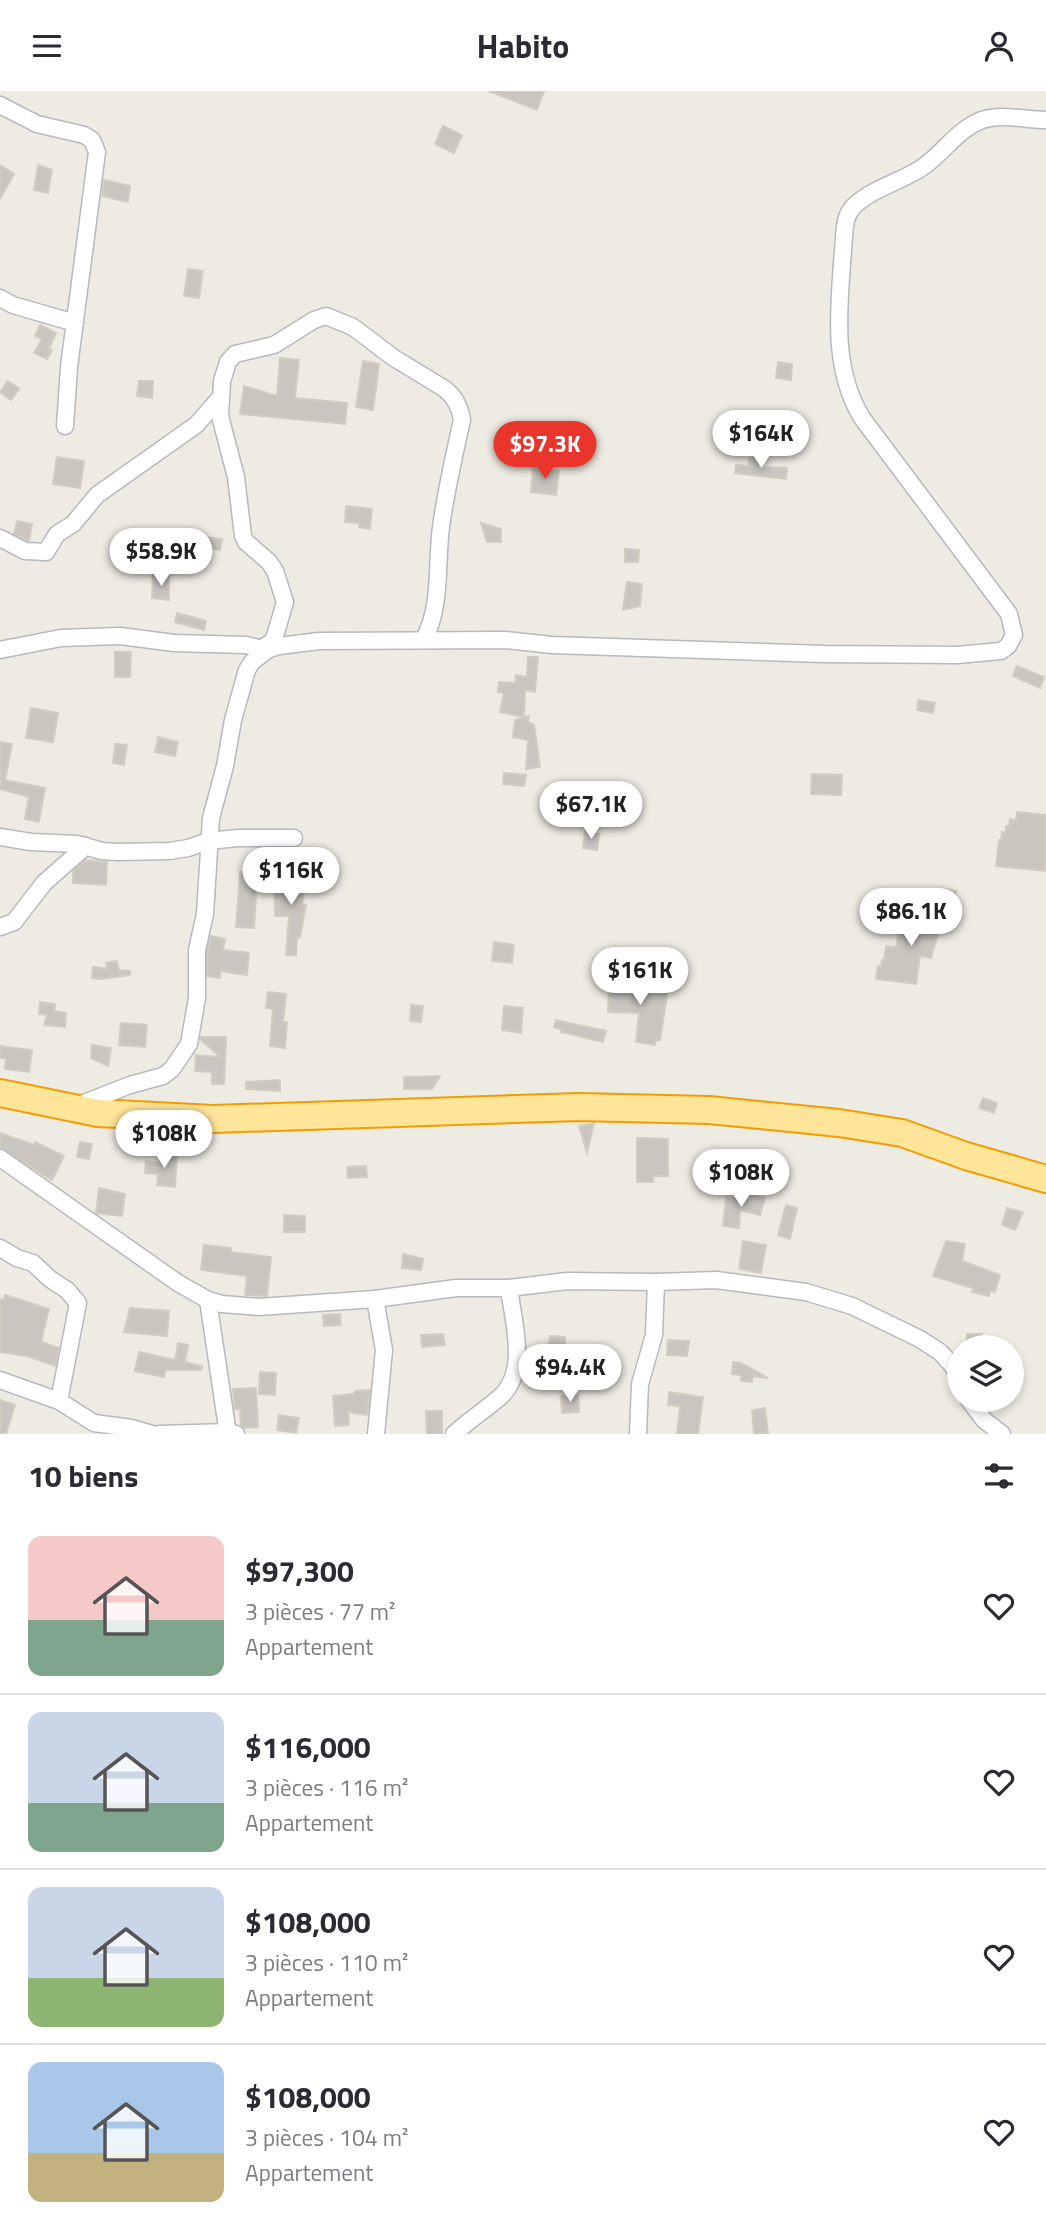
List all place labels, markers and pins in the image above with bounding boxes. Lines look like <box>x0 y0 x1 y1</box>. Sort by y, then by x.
pin: $164K <box>712 411 810 470</box>
pin: $97.3K <box>488 421 602 481</box>
pin: $58.9K <box>104 529 218 588</box>
pin: $67.1K <box>534 781 648 841</box>
pin: $116K <box>242 847 340 907</box>
pin: $86.1K <box>854 889 968 948</box>
pin: $161K <box>591 947 689 1007</box>
pin: $108K <box>115 1111 213 1170</box>
pin: $108K <box>692 1149 790 1209</box>
pin: $94.4K <box>513 1345 627 1404</box>

